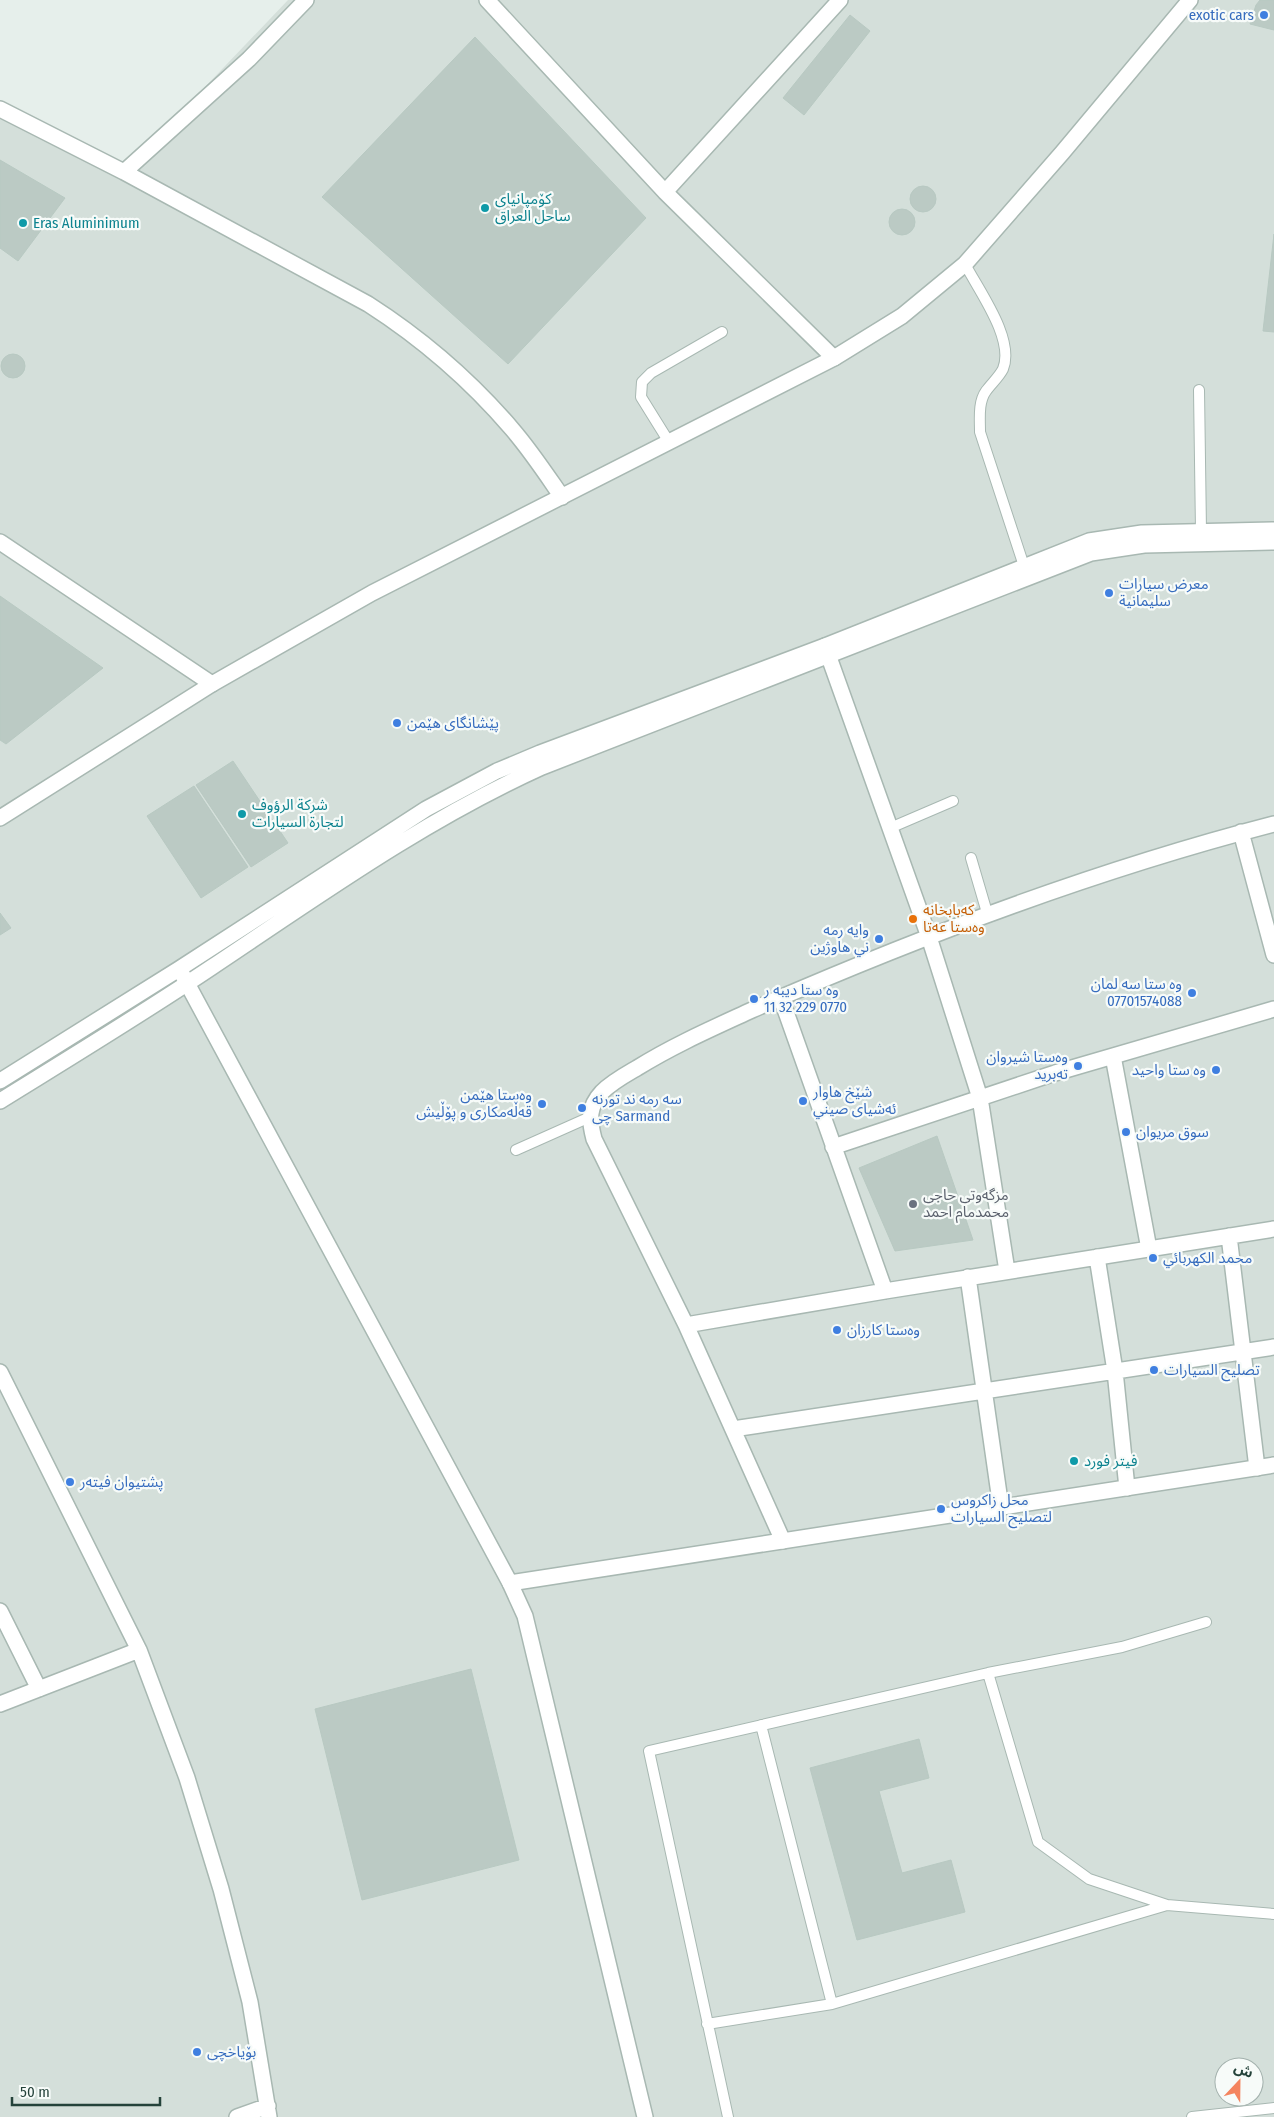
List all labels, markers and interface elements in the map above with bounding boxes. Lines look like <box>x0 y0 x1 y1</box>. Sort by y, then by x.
place label: exotic cars <box>1189 6 1254 24</box>
marker: exotic cars <box>1258 9 1270 21</box>
place label: کۆمپانیای ساحل العراق <box>495 190 571 225</box>
marker: کۆمپانیای ساحل العراق <box>479 202 491 214</box>
place label: Eras Aluminimum <box>33 214 139 232</box>
marker: Eras Aluminimum <box>17 217 29 229</box>
place label: معرض سيارات سليمانية <box>1119 575 1209 610</box>
marker: معرض سيارات سليمانية <box>1103 587 1115 599</box>
place label: پێشانگای هێمن <box>407 714 499 733</box>
marker: پێشانگای هێمن <box>391 717 403 729</box>
place label: شركة الرؤوف لتجارة السيارات <box>252 796 344 831</box>
marker: شركة الرؤوف لتجارة السيارات <box>236 808 248 820</box>
place label: کەبابخانە وەستا عەتا <box>923 901 985 936</box>
marker: کەبابخانە وەستا عەتا <box>907 913 919 925</box>
place label: وايه رمه ني هاوژين <box>810 921 869 958</box>
marker: وايه رمه ني هاوژين <box>873 933 885 945</box>
place label: وه ستا سه لمان 07701574088 <box>1091 975 1182 1010</box>
place label: وه ستا دیبه ر 11 32 229 0770 <box>763 981 847 1016</box>
marker: وه ستا سه لمان 07701574088 <box>1186 987 1198 999</box>
marker: وه ستا دیبه ر 11 32 229 0770 <box>748 993 760 1005</box>
place label: وەستا شیروان تەبرید <box>986 1048 1068 1083</box>
marker: وەستا شیروان تەبرید <box>1072 1060 1084 1072</box>
place label: وه ستا واحید <box>1132 1061 1206 1079</box>
marker: وه ستا واحید <box>1210 1064 1222 1076</box>
place label: شێخ هاوار ئەشیای صيني <box>812 1083 896 1120</box>
place label: وەستا هێمن قەڵەمکاری و پۆڵیش <box>416 1086 532 1122</box>
place label: سه رمه ند تورنه چی Sarmand <box>592 1090 682 1126</box>
marker: شێخ هاوار ئەشیای صيني <box>797 1095 809 1107</box>
marker: وەستا هێمن قەڵەمکاری و پۆڵیش <box>536 1098 548 1110</box>
marker: سه رمه ند تورنه چی Sarmand <box>576 1102 588 1114</box>
place label: سوق مریوان <box>1136 1123 1209 1141</box>
marker: سوق مریوان <box>1120 1126 1132 1138</box>
place label: مزگەوتی حاجی محمدمام احمد <box>923 1186 1009 1223</box>
marker: مزگەوتی حاجی محمدمام احمد <box>907 1198 919 1210</box>
place label: محمد الكهربائي <box>1163 1249 1252 1269</box>
marker: محمد الكهربائي <box>1147 1252 1159 1264</box>
place label: وەستا کارزان <box>847 1321 920 1339</box>
marker: وەستا کارزان <box>831 1324 843 1336</box>
place label: تصليح السيارات <box>1164 1361 1260 1382</box>
marker: تصليح السيارات <box>1148 1364 1160 1376</box>
place label: فيتر فورد <box>1084 1452 1138 1470</box>
marker: فيتر فورد <box>1068 1455 1080 1467</box>
place label: پشتیوان فیتەر <box>79 1473 164 1492</box>
marker: پشتیوان فیتەر <box>64 1476 76 1488</box>
place label: محل زاكروس لتصليح السيارات <box>951 1491 1052 1529</box>
marker: محل زاكروس لتصليح السيارات <box>935 1503 947 1515</box>
place label: بۆیاخچی <box>207 2043 256 2062</box>
marker: بۆیاخچی <box>191 2046 203 2058</box>
north arrow <box>1214 2057 1264 2107</box>
text: ش <box>1232 2059 1256 2082</box>
scale bar <box>12 2074 160 2106</box>
text: 50 m <box>20 2083 50 2101</box>

